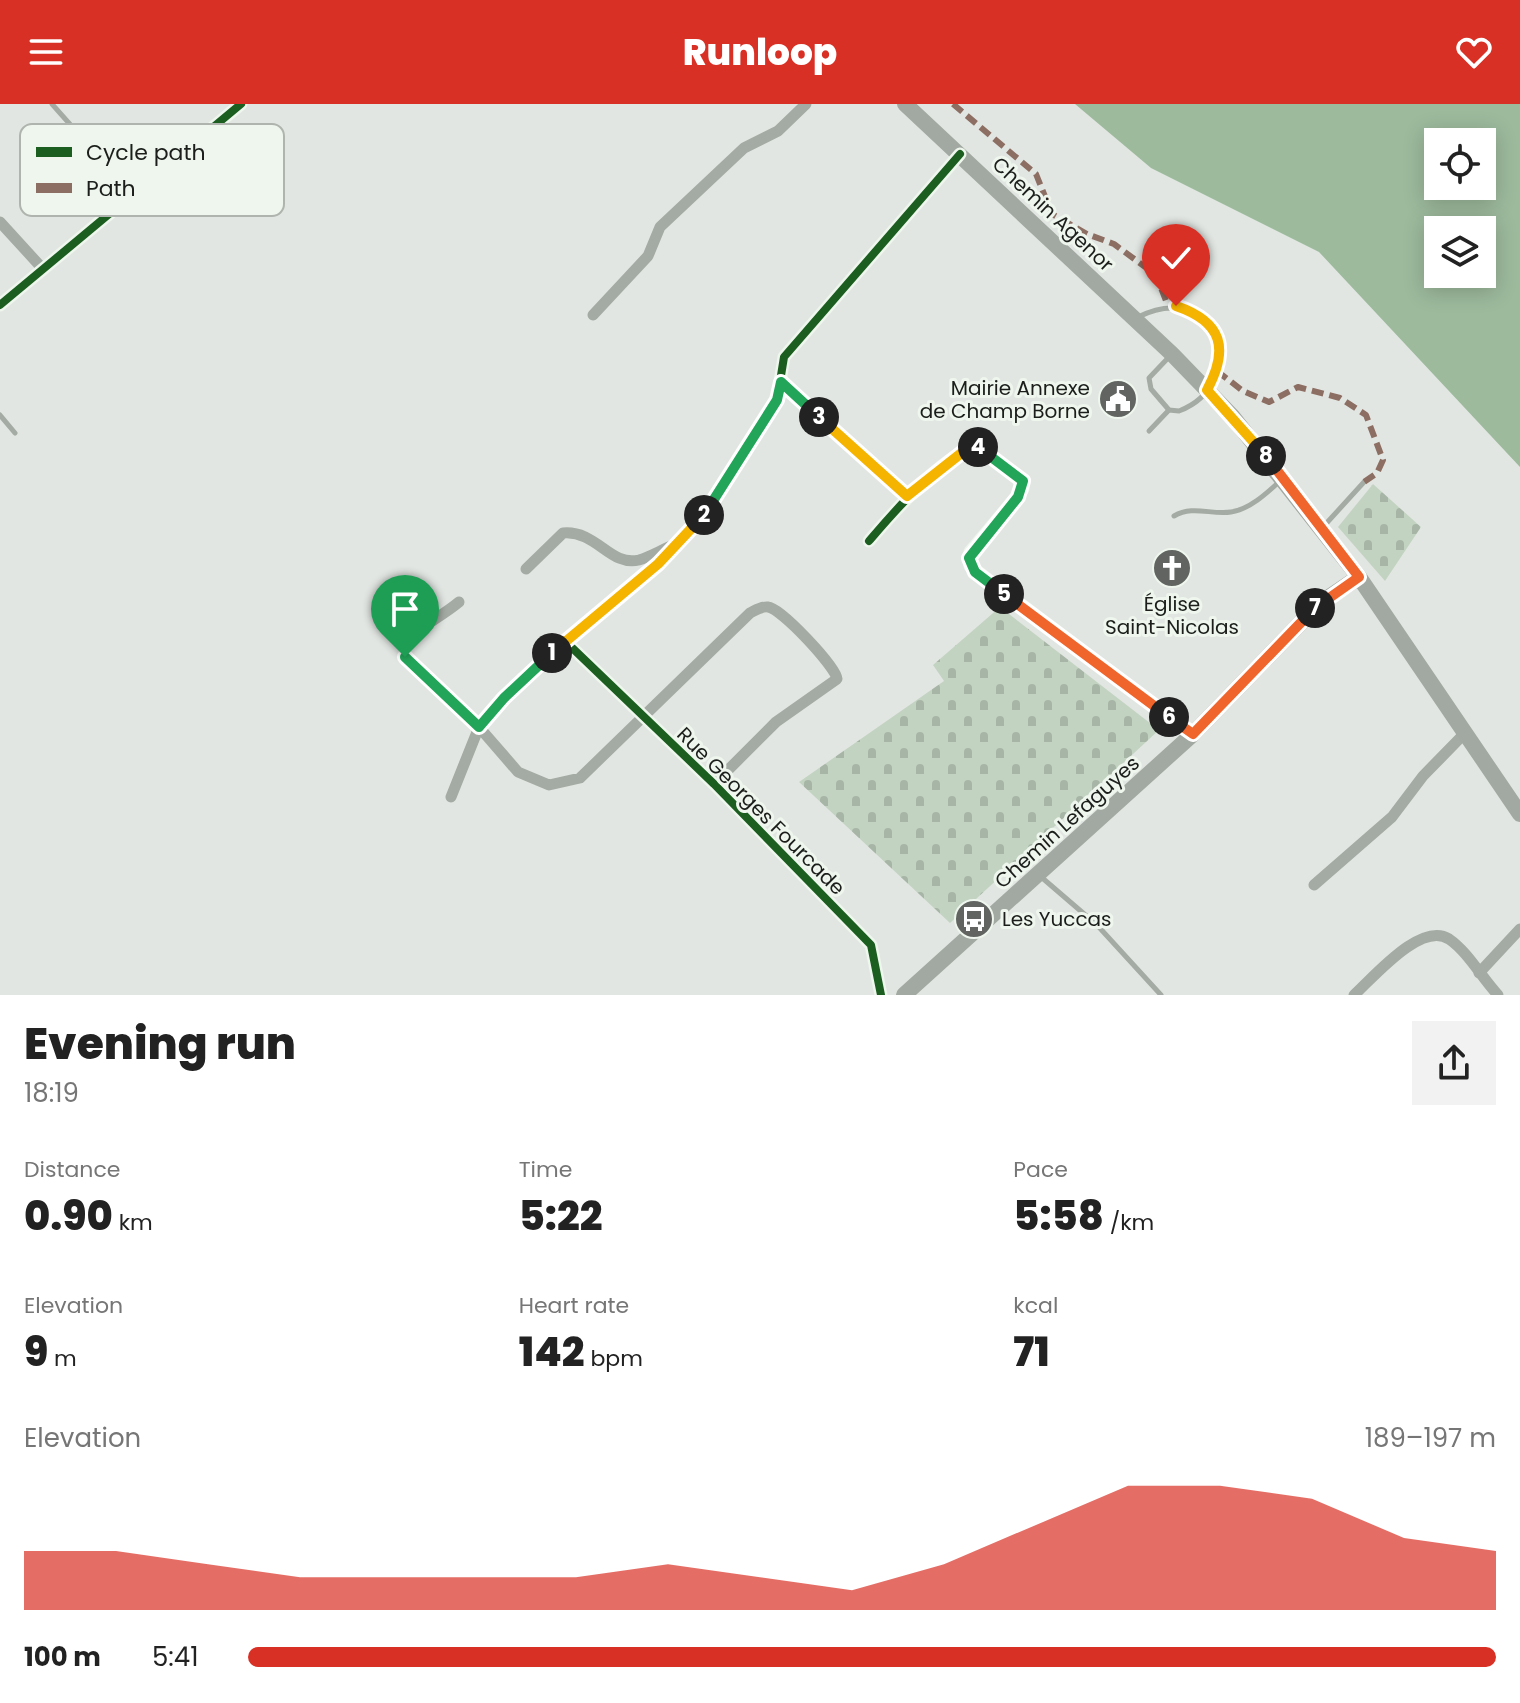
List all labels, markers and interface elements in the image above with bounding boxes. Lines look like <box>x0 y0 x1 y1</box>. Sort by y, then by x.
text: Runloop <box>683 27 837 78</box>
icon: menu <box>24 30 68 74</box>
icon: heart <box>1452 30 1496 74</box>
legend <box>20 124 284 216</box>
map controls <box>1424 128 1496 288</box>
button: locate <box>1424 128 1496 200</box>
text: Cycle path <box>86 137 205 168</box>
street label: Chemin Agenor <box>986 150 1120 278</box>
text: Path <box>86 173 136 204</box>
button: layers <box>1424 216 1496 288</box>
pin <box>1142 224 1210 306</box>
icon: check <box>1154 236 1198 280</box>
place label: Mairie Annexe de Champ Borne <box>920 374 1090 425</box>
public building icon: Mairie Annexe de Champ Borne <box>1097 378 1139 420</box>
pin: 3 <box>799 397 839 437</box>
text: 3 <box>812 401 826 432</box>
pin: 4 <box>958 427 998 467</box>
text: 4 <box>971 431 985 462</box>
pin: 8 <box>1246 436 1286 476</box>
text: 8 <box>1259 440 1273 471</box>
pin: 2 <box>684 495 724 535</box>
text: 2 <box>698 499 710 530</box>
church icon: Église Saint-Nicolas <box>1151 547 1193 589</box>
pin: 5 <box>984 574 1024 614</box>
pin <box>371 575 439 657</box>
text: 5 <box>997 578 1011 609</box>
icon: arrive <box>383 587 427 631</box>
pin: 7 <box>1295 588 1335 628</box>
place label: Église Saint-Nicolas <box>1105 590 1239 641</box>
text: 7 <box>1309 592 1321 623</box>
pin: 1 <box>532 633 572 673</box>
text: 1 <box>548 637 556 668</box>
pin: 6 <box>1149 697 1189 737</box>
text: 6 <box>1162 701 1176 732</box>
street label: Rue Georges Fourcade <box>671 721 851 901</box>
street label: Chemin Lefaguyes <box>989 749 1145 895</box>
bus stop icon: Les Yuccas <box>953 898 995 940</box>
place label: Les Yuccas <box>1002 905 1112 933</box>
text: Evening run <box>24 1013 296 1074</box>
button: share <box>1412 1021 1496 1105</box>
text: 18:19 <box>24 1075 79 1111</box>
text: Distance <box>24 1154 120 1185</box>
text: Time <box>519 1154 572 1185</box>
text: Pace <box>1013 1154 1068 1185</box>
text: 0.90 <box>24 1188 113 1244</box>
text: 5:22 <box>519 1188 602 1244</box>
text: 5:58 <box>1013 1188 1104 1244</box>
text: km <box>113 1207 153 1238</box>
text: /km <box>1104 1207 1154 1238</box>
text: Elevation <box>24 1290 123 1321</box>
text: Heart rate <box>519 1290 629 1321</box>
text: kcal <box>1013 1290 1058 1321</box>
text: 9 <box>24 1324 48 1380</box>
text: 142 <box>519 1324 585 1380</box>
text: 71 <box>1013 1324 1050 1380</box>
text: m <box>48 1343 77 1374</box>
text: bpm <box>585 1343 643 1374</box>
text: Elevation <box>24 1420 141 1456</box>
text: 189–197 m <box>1365 1420 1496 1456</box>
text: 100 m <box>24 1639 101 1675</box>
text: 5:41 <box>152 1639 199 1675</box>

